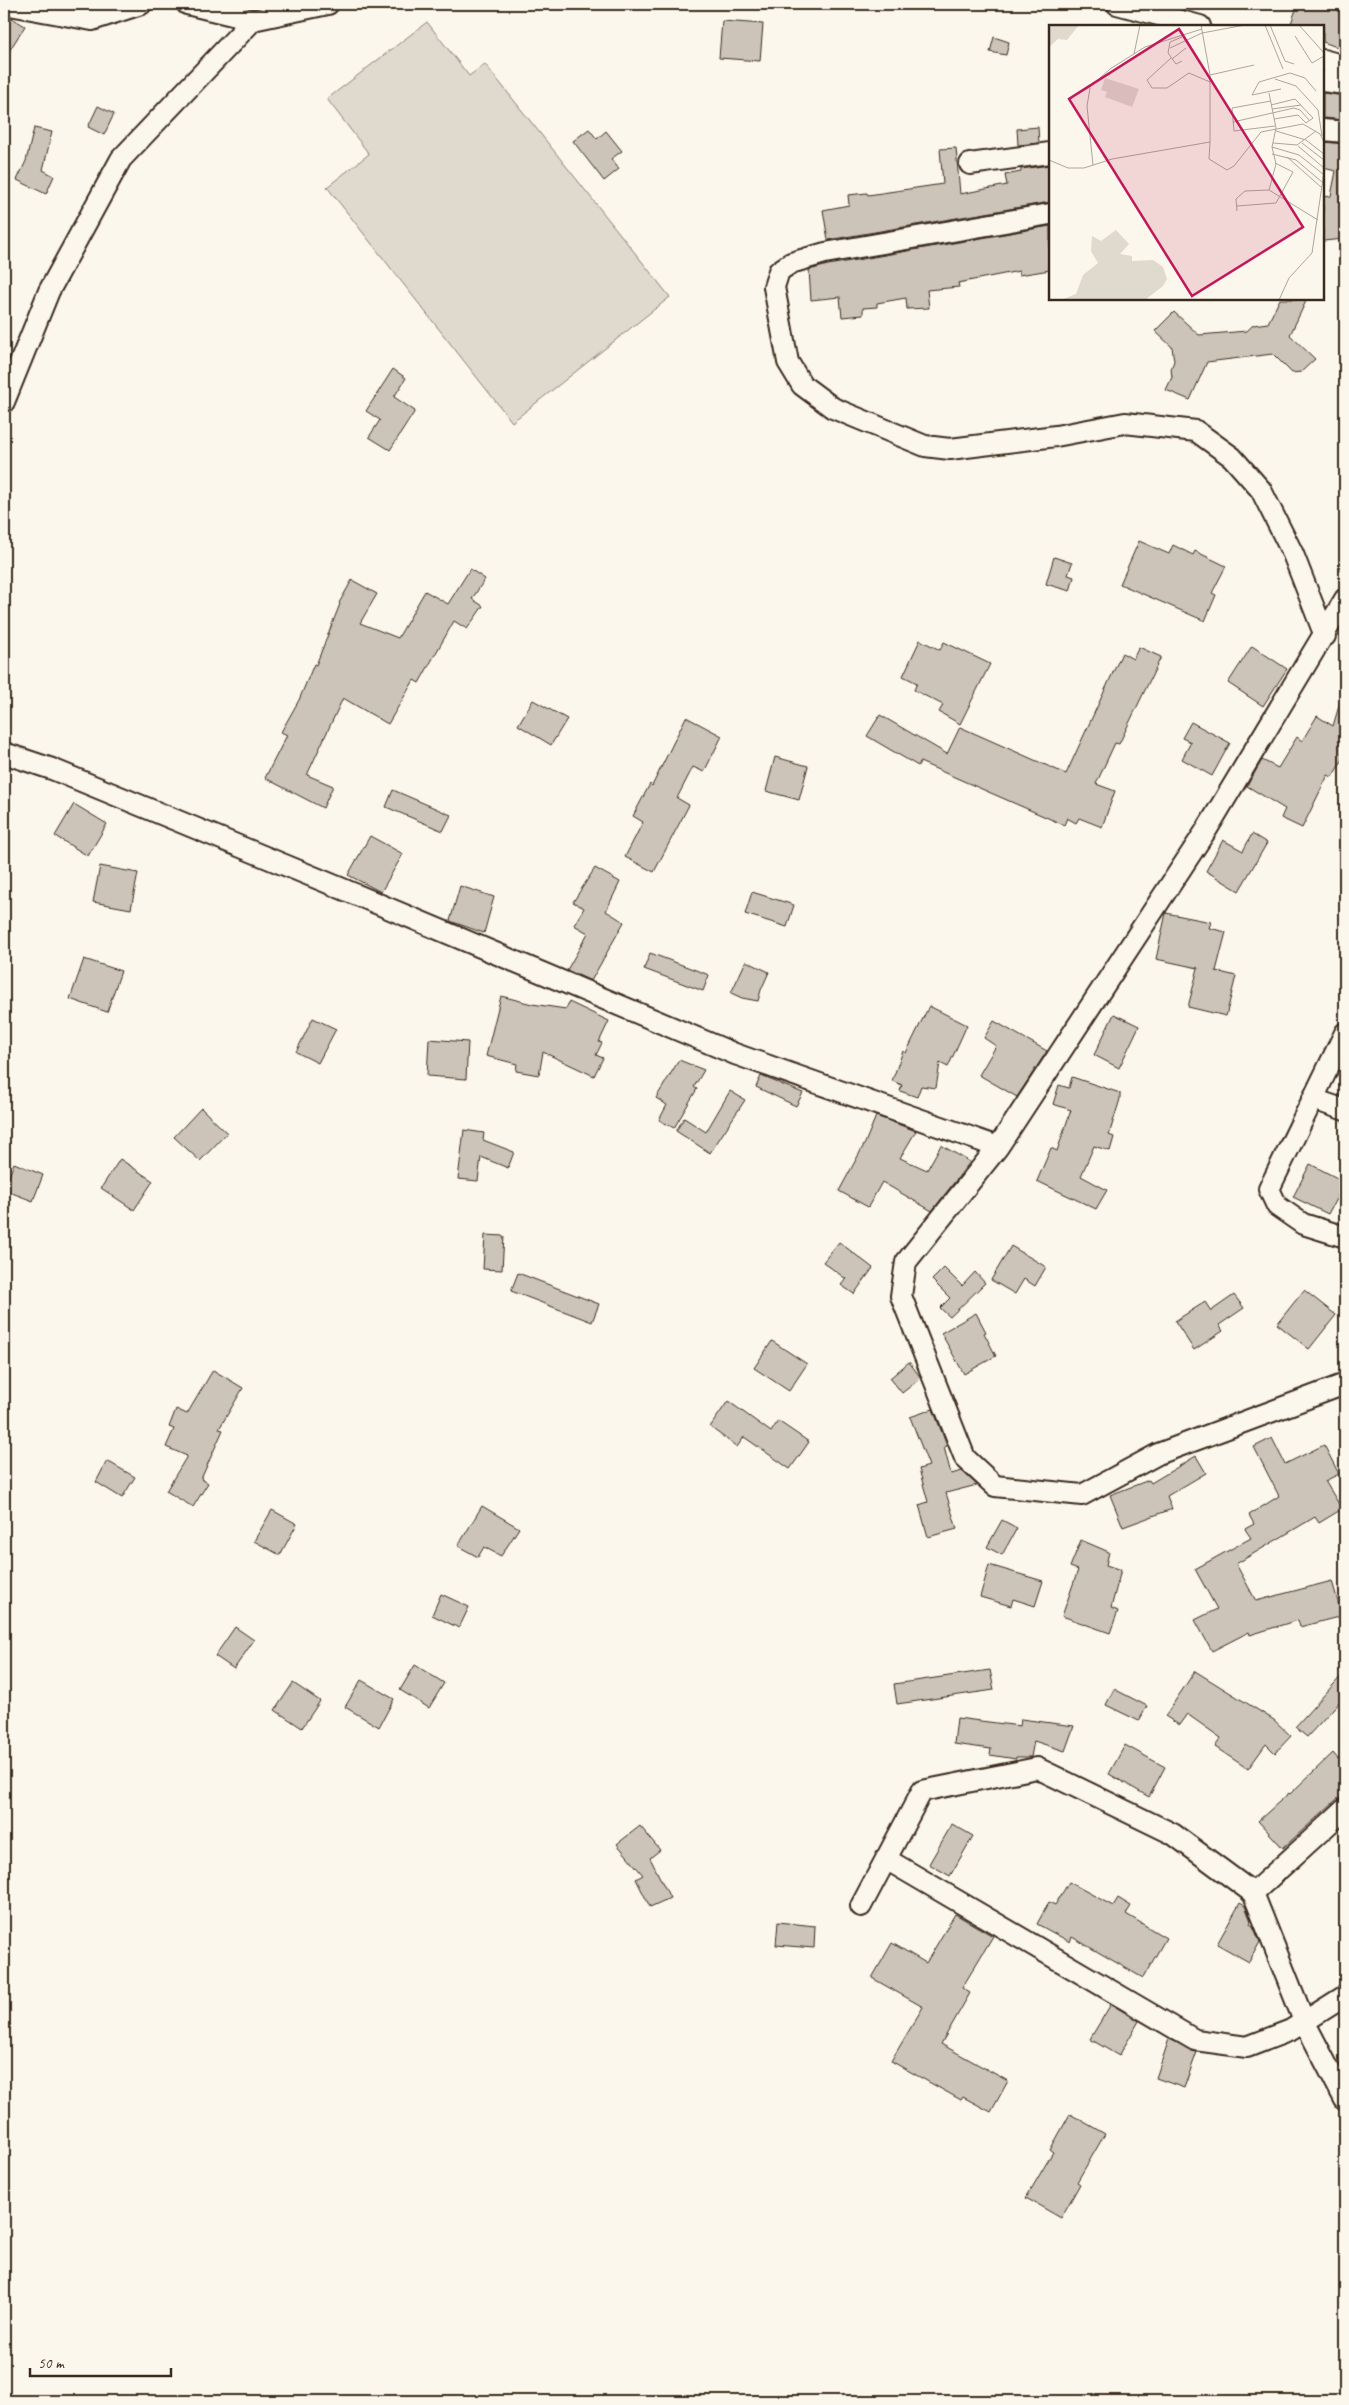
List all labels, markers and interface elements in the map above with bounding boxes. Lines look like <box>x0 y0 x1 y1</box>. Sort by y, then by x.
inset map <box>1049 25 1324 300</box>
scale bar <box>30 2345 171 2377</box>
text: 50 m <box>38 2354 65 2373</box>

